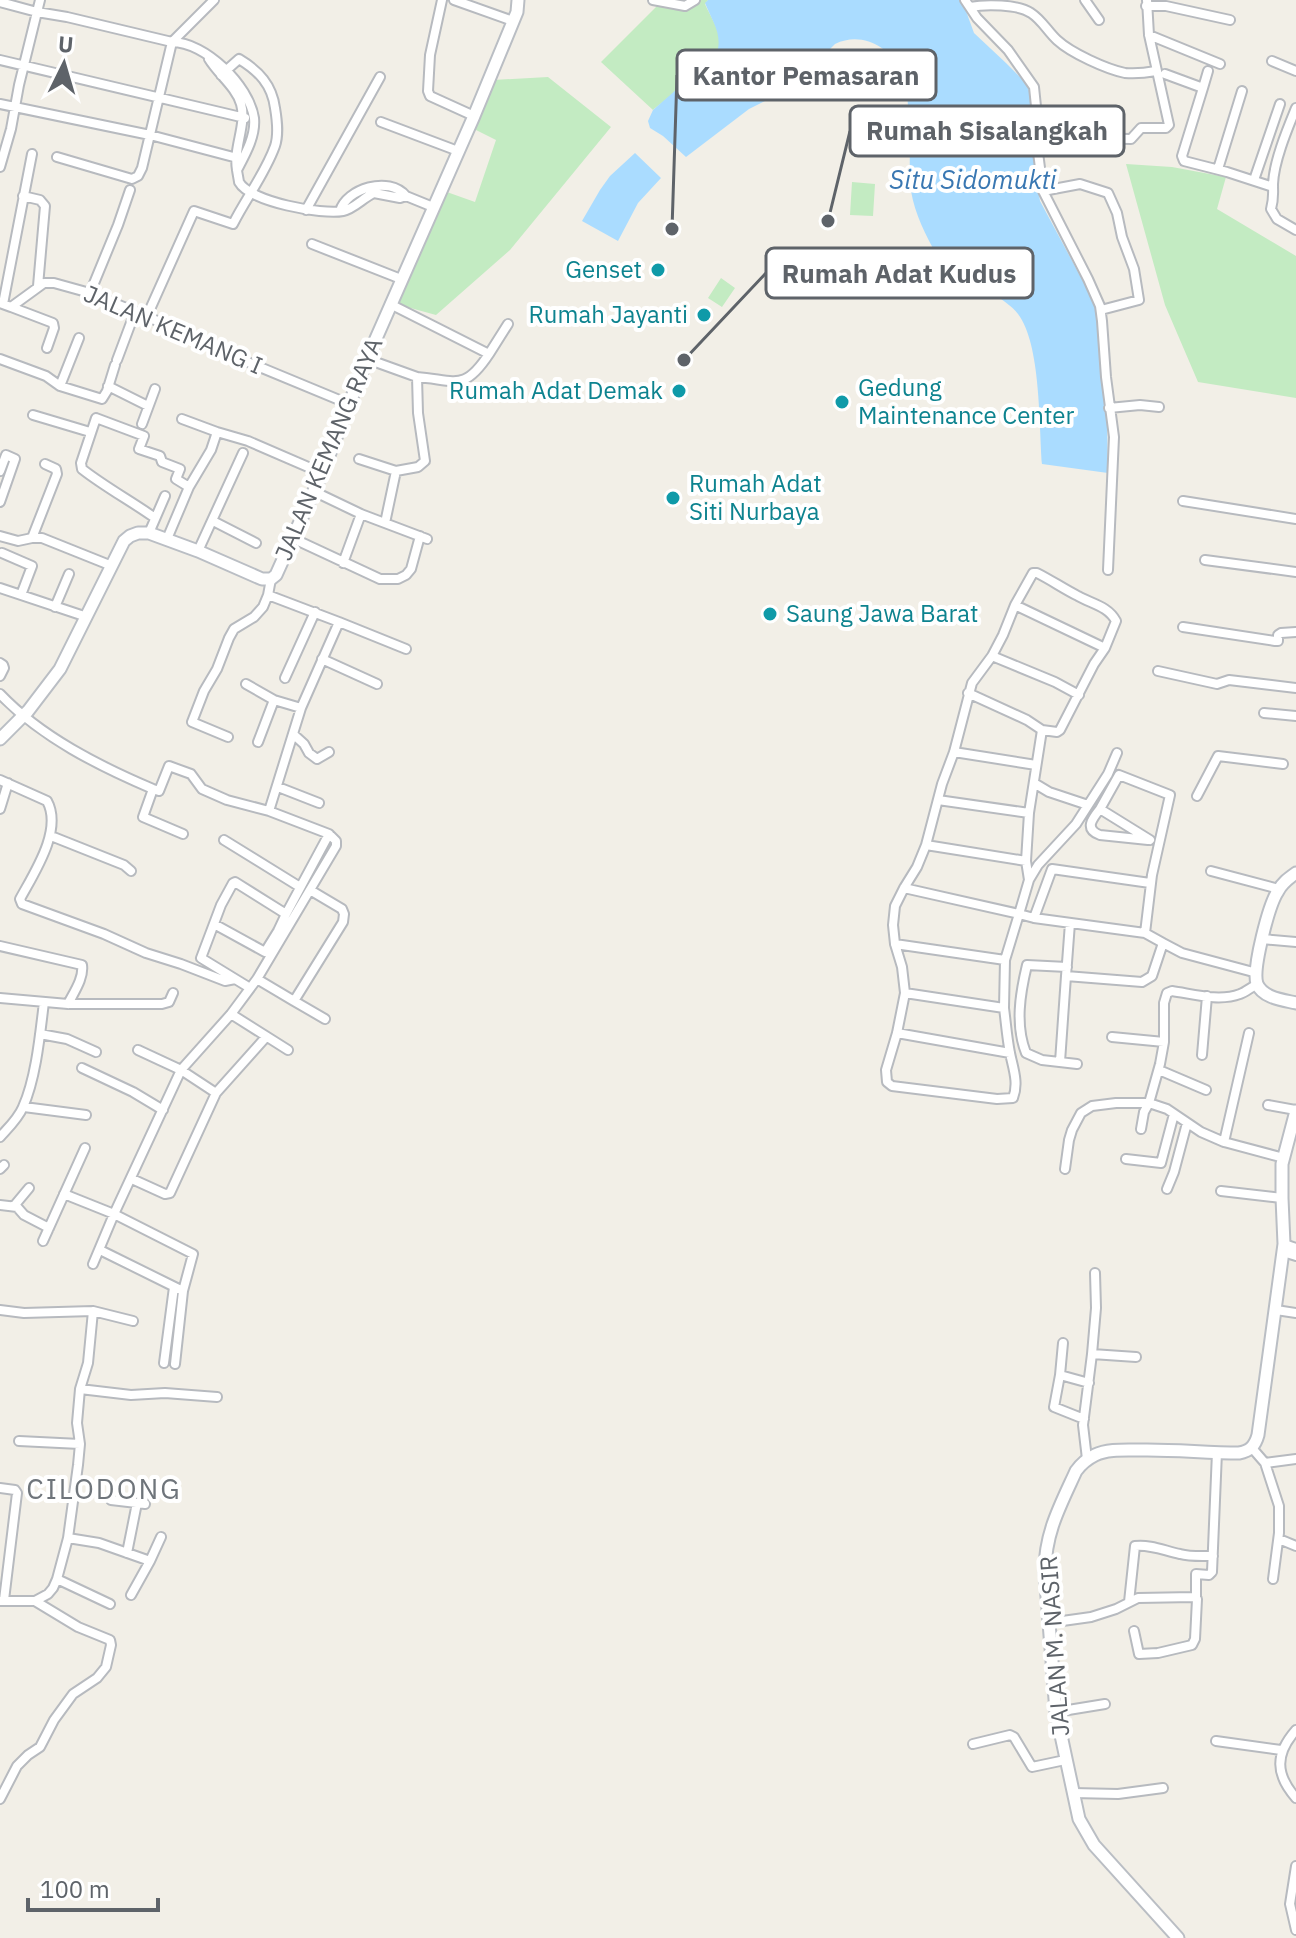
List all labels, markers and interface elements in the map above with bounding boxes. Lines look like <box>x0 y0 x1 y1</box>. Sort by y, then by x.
north arrow <box>24 24 104 104</box>
text: U <box>57 28 75 59</box>
callout: Kantor Pemasaran <box>677 50 936 100</box>
text: Kantor Pemasaran <box>693 58 919 92</box>
callout: Rumah Sisalangkah <box>850 106 1124 156</box>
text: Rumah Sisalangkah <box>866 113 1108 147</box>
water label: Situ Sidomukti <box>889 162 1057 196</box>
callout: Rumah Adat Kudus <box>766 248 1033 298</box>
place label: Genset <box>565 253 642 285</box>
text: Rumah Adat Kudus <box>782 256 1016 290</box>
marker: Genset <box>649 261 667 279</box>
street label: JALAN KEMANG I <box>79 277 268 381</box>
place label: Rumah Jayanti <box>528 298 688 330</box>
marker: Rumah Jayanti <box>695 306 713 324</box>
street label: JALAN KEMANG RAYA <box>267 332 390 565</box>
place label: Gedung Maintenance Center <box>858 371 1075 431</box>
place label: Rumah Adat Demak <box>449 374 663 406</box>
marker: Rumah Adat Demak <box>670 382 688 400</box>
marker: Gedung Maintenance Center <box>833 393 851 411</box>
place label: Rumah Adat Siti Nurbaya <box>689 467 822 527</box>
marker: Rumah Adat Siti Nurbaya <box>664 489 682 507</box>
place label: Saung Jawa Barat <box>786 597 978 629</box>
marker: Saung Jawa Barat <box>761 605 779 623</box>
district label: CILODONG <box>26 1470 182 1507</box>
street label: JALAN M. NASIR <box>1032 1555 1076 1737</box>
scale bar <box>28 1862 158 1912</box>
text: 100 m <box>40 1873 110 1905</box>

